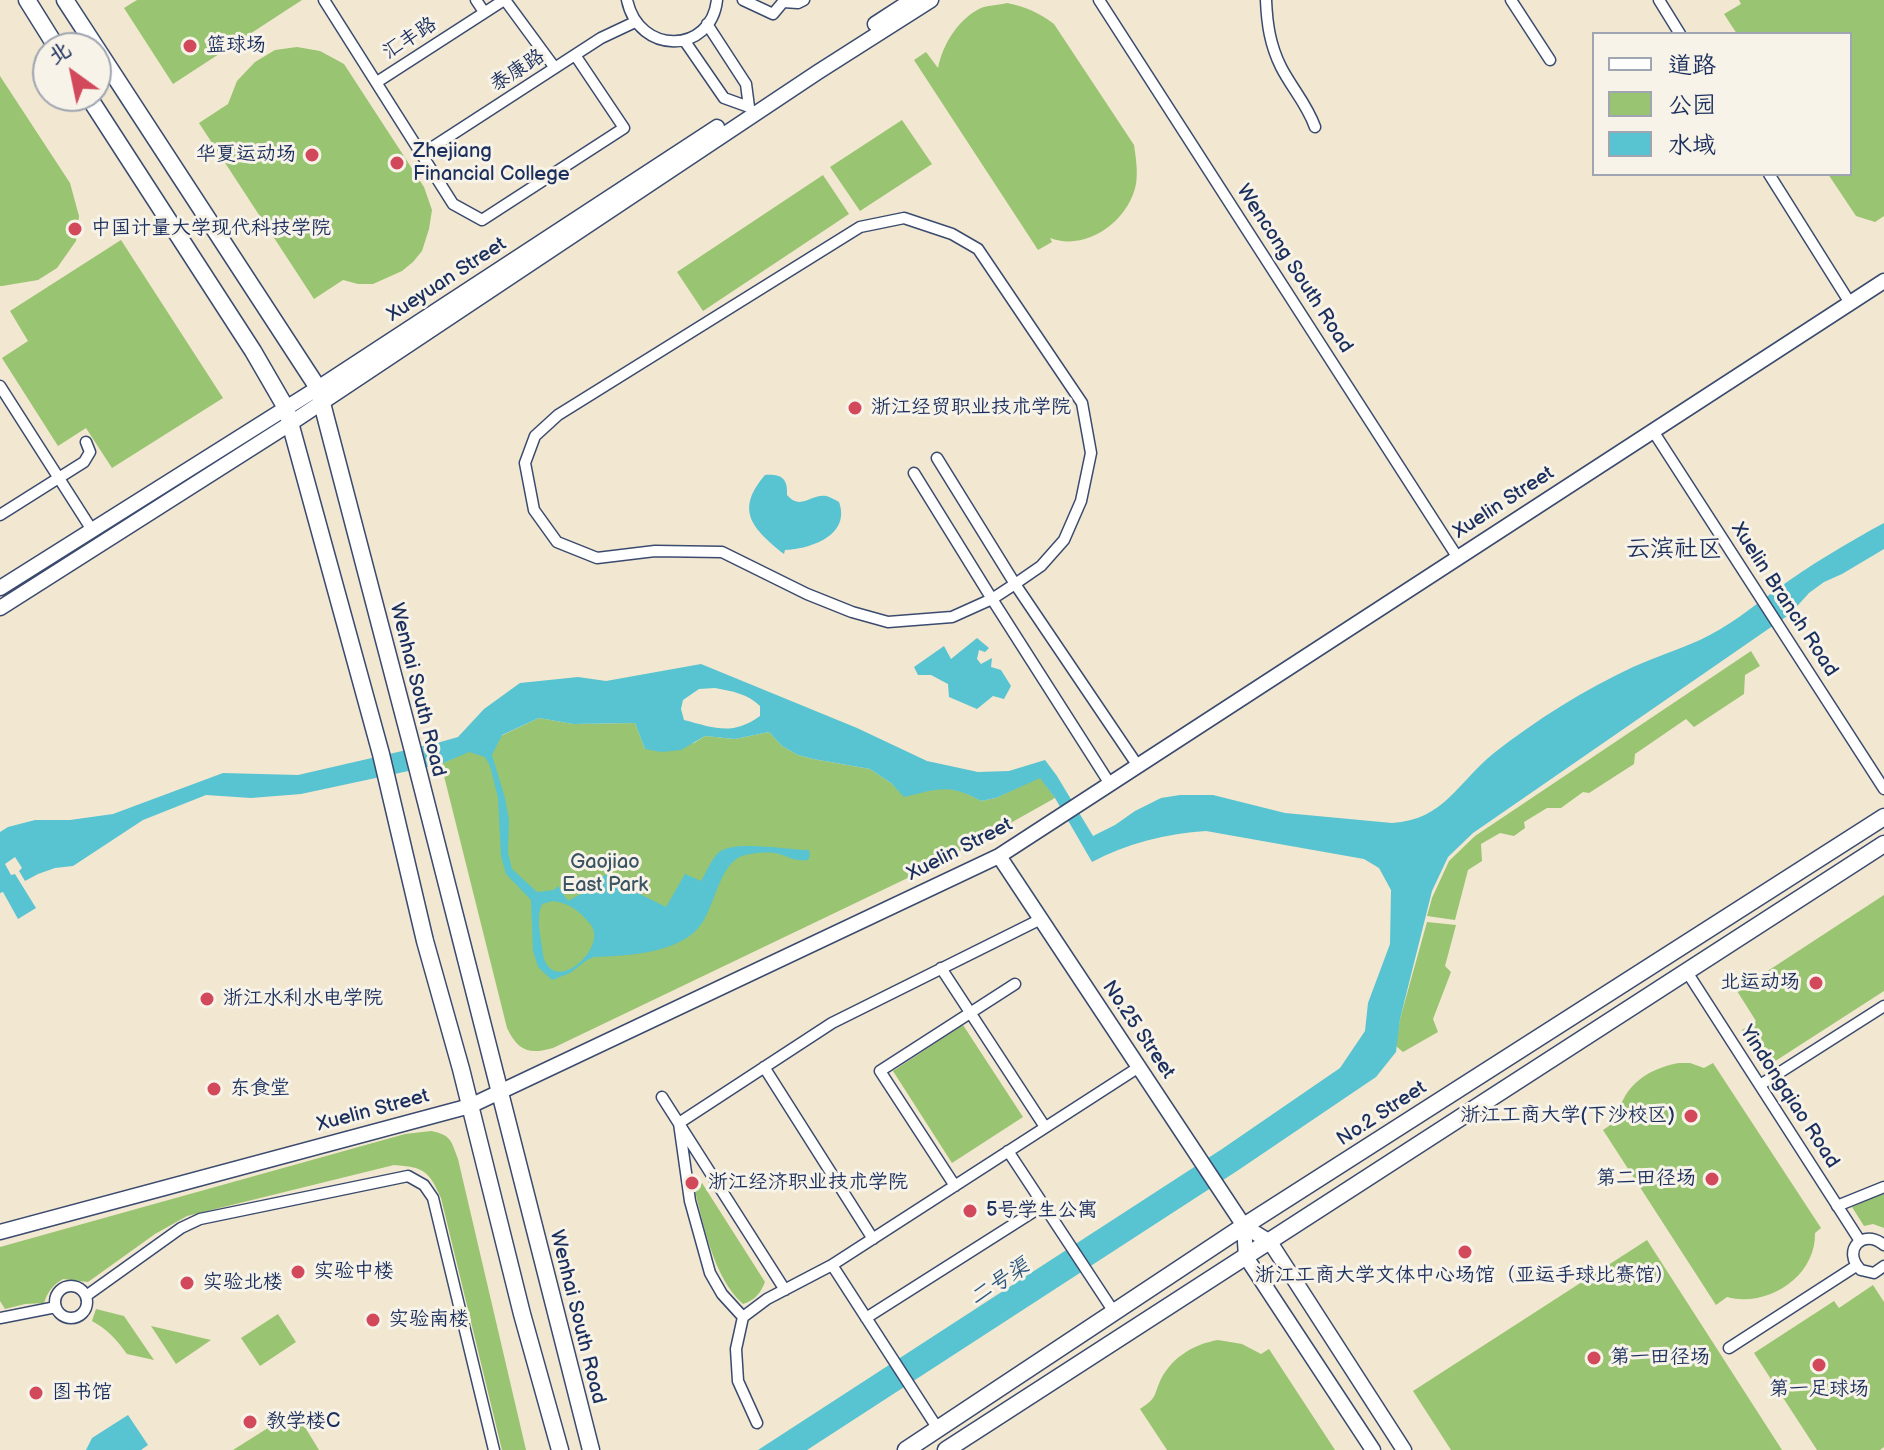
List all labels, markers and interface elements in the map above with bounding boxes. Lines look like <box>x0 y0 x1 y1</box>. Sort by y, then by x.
street label: 汇丰路 <box>378 13 442 65</box>
north arrow <box>32 32 112 112</box>
legend <box>1592 32 1852 176</box>
place label: 篮球场 <box>206 34 266 58</box>
text: 北 <box>43 36 76 70</box>
marker: 篮球场 <box>181 37 199 55</box>
street label: 泰康路 <box>486 45 550 97</box>
text: 道路 <box>1668 51 1716 80</box>
text: 公园 <box>1668 91 1716 120</box>
text: 水域 <box>1668 131 1716 160</box>
place label: Zhejiang Financial College <box>413 140 570 187</box>
place label: 华夏运动场 <box>196 143 296 167</box>
marker: 华夏运动场 <box>303 146 321 164</box>
marker: Zhejiang Financial College <box>388 154 406 172</box>
street label: Wencong South Road <box>1231 180 1357 358</box>
place label: 中国计量大学现代科技学院 <box>91 217 331 241</box>
marker: 中国计量大学现代科技学院 <box>66 220 84 238</box>
street label: Xueyuan Street <box>383 233 511 327</box>
place label: 浙江经贸职业技术学院 <box>871 396 1071 420</box>
marker: 浙江经贸职业技术学院 <box>846 399 864 417</box>
street label: Xuelin Street <box>1449 462 1559 544</box>
street label: Xuelin Branch Road <box>1725 519 1843 681</box>
district label: 云滨社区 <box>1626 536 1722 564</box>
street label: Wenhai South Road <box>384 601 450 779</box>
street label: Xuelin Street <box>903 813 1017 887</box>
park label: Gaojiao East Park <box>562 851 648 898</box>
place label: 北运动场 <box>1720 971 1800 995</box>
marker: 北运动场 <box>1807 974 1825 992</box>
street label: No.25 Street <box>1096 976 1180 1084</box>
place label: 浙江水利水电学院 <box>223 987 383 1011</box>
marker: 浙江水利水电学院 <box>198 990 216 1008</box>
street label: Yindongqiao Road <box>1734 1021 1844 1173</box>
street label: No.2 Street <box>1333 1076 1431 1152</box>
place label: 东食堂 <box>230 1077 290 1101</box>
marker: 东食堂 <box>205 1080 223 1098</box>
street label: Xuelin Street <box>314 1085 432 1137</box>
place label: 浙江工商大学(下沙校区) <box>1460 1104 1675 1128</box>
marker: 浙江工商大学(下沙校区) <box>1682 1107 1700 1125</box>
place label: 第二田径场 <box>1596 1167 1696 1191</box>
marker: 第二田径场 <box>1703 1170 1721 1188</box>
place label: 浙江经济职业技术学院 <box>708 1171 908 1195</box>
marker: 浙江经济职业技术学院 <box>683 1174 701 1192</box>
place label: 5号学生公寓 <box>986 1199 1097 1223</box>
marker: 5号学生公寓 <box>961 1202 979 1220</box>
street label: Wenhai South Road <box>544 1228 610 1406</box>
marker: 浙江工商大学文体中心场馆（亚运手球比赛馆） <box>1456 1243 1474 1261</box>
water label: 二号渠 <box>965 1254 1035 1312</box>
place label: 实验中楼 <box>314 1260 394 1284</box>
marker: 实验中楼 <box>289 1263 307 1281</box>
place label: 浙江工商大学文体中心场馆（亚运手球比赛馆） <box>1255 1264 1675 1288</box>
place label: 实验北楼 <box>203 1271 283 1295</box>
marker: 实验北楼 <box>178 1274 196 1292</box>
place label: 实验南楼 <box>389 1308 469 1332</box>
marker: 实验南楼 <box>364 1311 382 1329</box>
place label: 第一田径场 <box>1610 1346 1710 1370</box>
marker: 第一田径场 <box>1585 1349 1603 1367</box>
marker: 第一足球场 <box>1810 1356 1828 1374</box>
place label: 第一足球场 <box>1769 1378 1869 1402</box>
place label: 图书馆 <box>52 1381 112 1405</box>
marker: 图书馆 <box>27 1384 45 1402</box>
place label: 教学楼C <box>266 1410 340 1434</box>
marker: 教学楼C <box>241 1413 259 1431</box>

